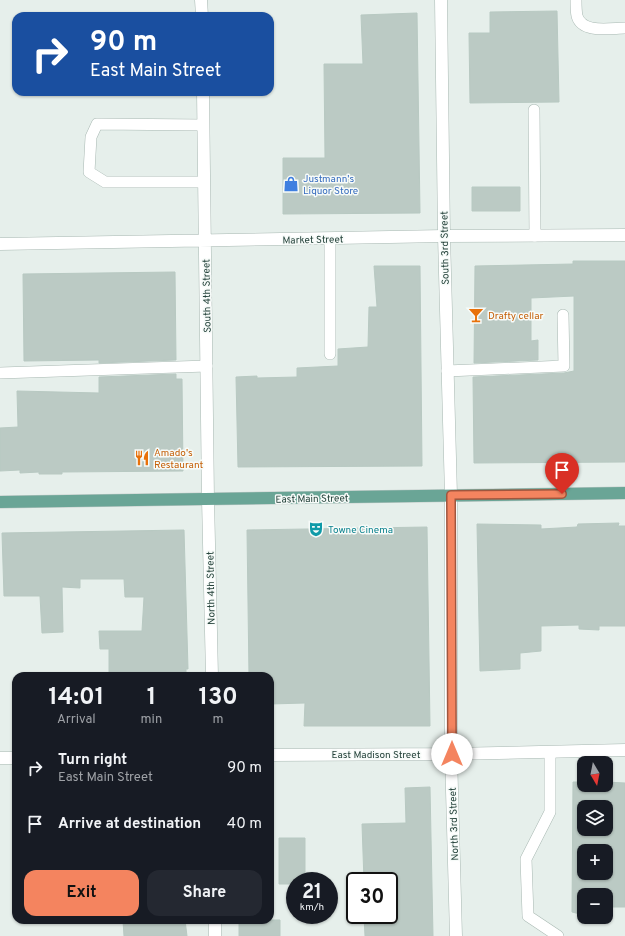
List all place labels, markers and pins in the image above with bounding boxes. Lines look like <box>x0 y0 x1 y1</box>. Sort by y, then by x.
place label: Justmann's Liquor Store <box>303 173 358 198</box>
shop icon: Justmann's Liquor Store <box>282 175 300 193</box>
bar icon: Drafty cellar <box>467 306 485 324</box>
place label: Drafty cellar <box>488 310 544 323</box>
place label: Amado's Restaurant <box>154 447 203 472</box>
restaurant icon: Amado's Restaurant <box>133 449 151 467</box>
pin <box>545 453 579 494</box>
theatre icon: Towne Cinema <box>307 520 325 538</box>
place label: Towne Cinema <box>328 524 393 537</box>

